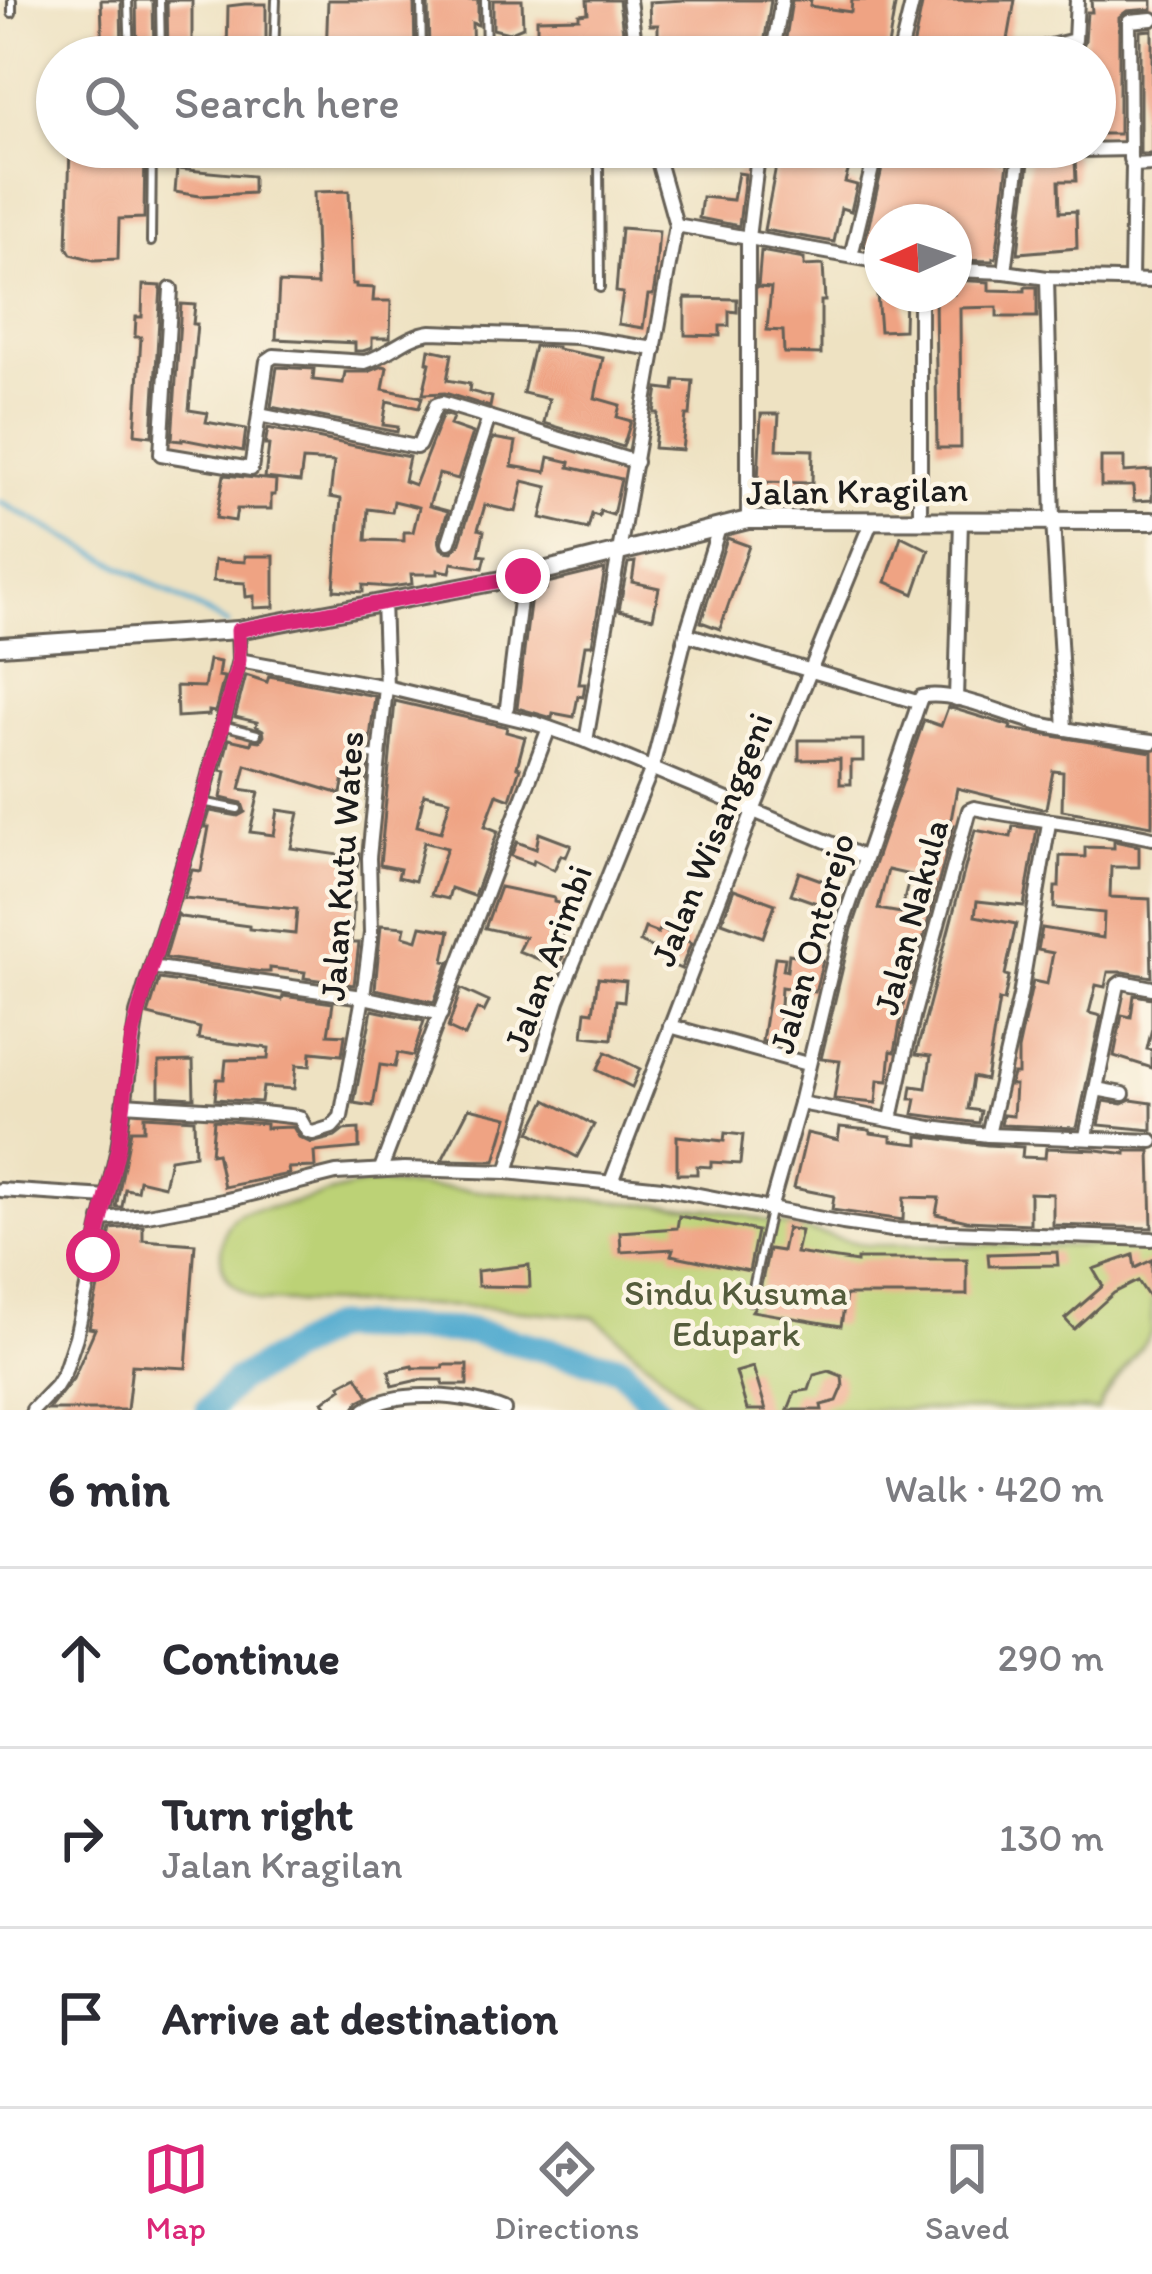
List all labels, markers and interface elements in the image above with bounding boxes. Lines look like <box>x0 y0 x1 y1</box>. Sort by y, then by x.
search box <box>36 36 1116 168</box>
icon: search <box>78 69 144 135</box>
text: Search here <box>174 75 400 129</box>
north arrow <box>864 204 972 312</box>
street label: Jalan Kragilan <box>746 467 968 514</box>
route end <box>496 549 550 603</box>
street label: Jalan Wisanggeni <box>641 706 782 972</box>
street label: Jalan Kutu Wates <box>311 730 372 1002</box>
street label: Jalan Nakula <box>864 815 957 1019</box>
street label: Jalan Ontorejo <box>760 828 863 1058</box>
street label: Jalan Arimbi <box>494 859 601 1057</box>
route start <box>66 1228 120 1282</box>
park label: Sindu Kusuma Edupark <box>624 1271 848 1355</box>
text: 6 min <box>48 1458 170 1519</box>
text: Walk · 420 m <box>884 1465 1104 1512</box>
icon: ahead <box>48 1625 114 1691</box>
text: Continue <box>162 1631 340 1685</box>
text: 290 m <box>997 1634 1104 1681</box>
text: Turn right <box>162 1787 353 1841</box>
icon: right <box>48 1805 114 1871</box>
text: 130 m <box>999 1814 1104 1861</box>
text: Jalan Kragilan <box>162 1841 403 1888</box>
icon: arrive <box>48 1985 114 2051</box>
text: Arrive at destination <box>162 1991 558 2045</box>
tab: Map <box>143 2136 209 2247</box>
tab: Directions <box>494 2136 639 2247</box>
tab: Saved <box>925 2136 1009 2247</box>

